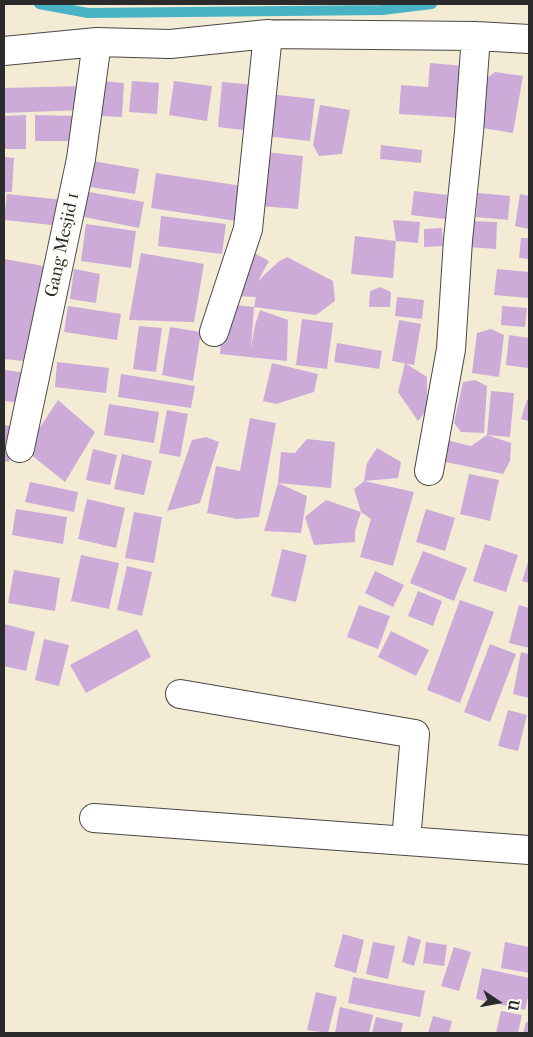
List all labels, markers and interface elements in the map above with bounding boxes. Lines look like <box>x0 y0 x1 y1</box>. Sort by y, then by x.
street label: Gang Mesjid 1 <box>41 191 85 299</box>
north arrow <box>473 977 523 1027</box>
text: U <box>504 998 523 1012</box>

